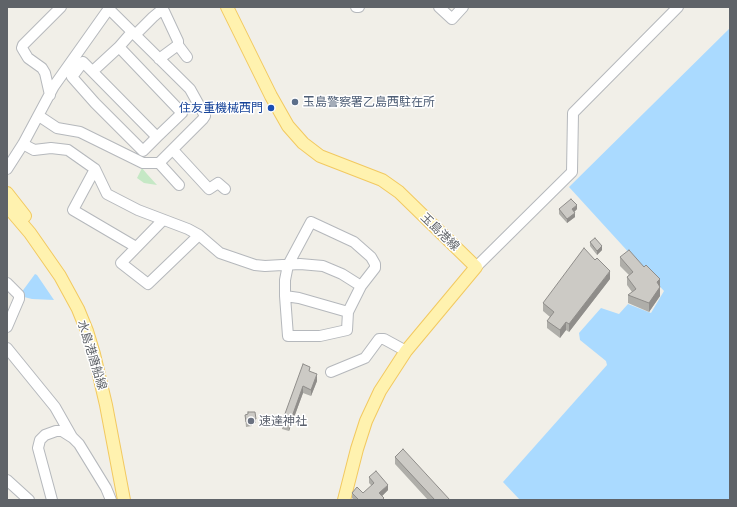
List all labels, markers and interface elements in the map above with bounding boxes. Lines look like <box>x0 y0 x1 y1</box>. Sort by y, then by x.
place label: 玉島警察署乙島西駐在所 <box>303 95 435 109</box>
marker: 玉島警察署乙島西駐在所 <box>290 97 300 107</box>
place label: 住友重機械西門 <box>179 101 263 115</box>
marker: 住友重機械西門 <box>266 103 276 113</box>
street label: 玉島港線 <box>418 210 462 254</box>
street label: 水島港唐船線 <box>75 318 109 392</box>
place label: 速達神社 <box>259 414 307 428</box>
marker: 速達神社 <box>246 416 256 426</box>

